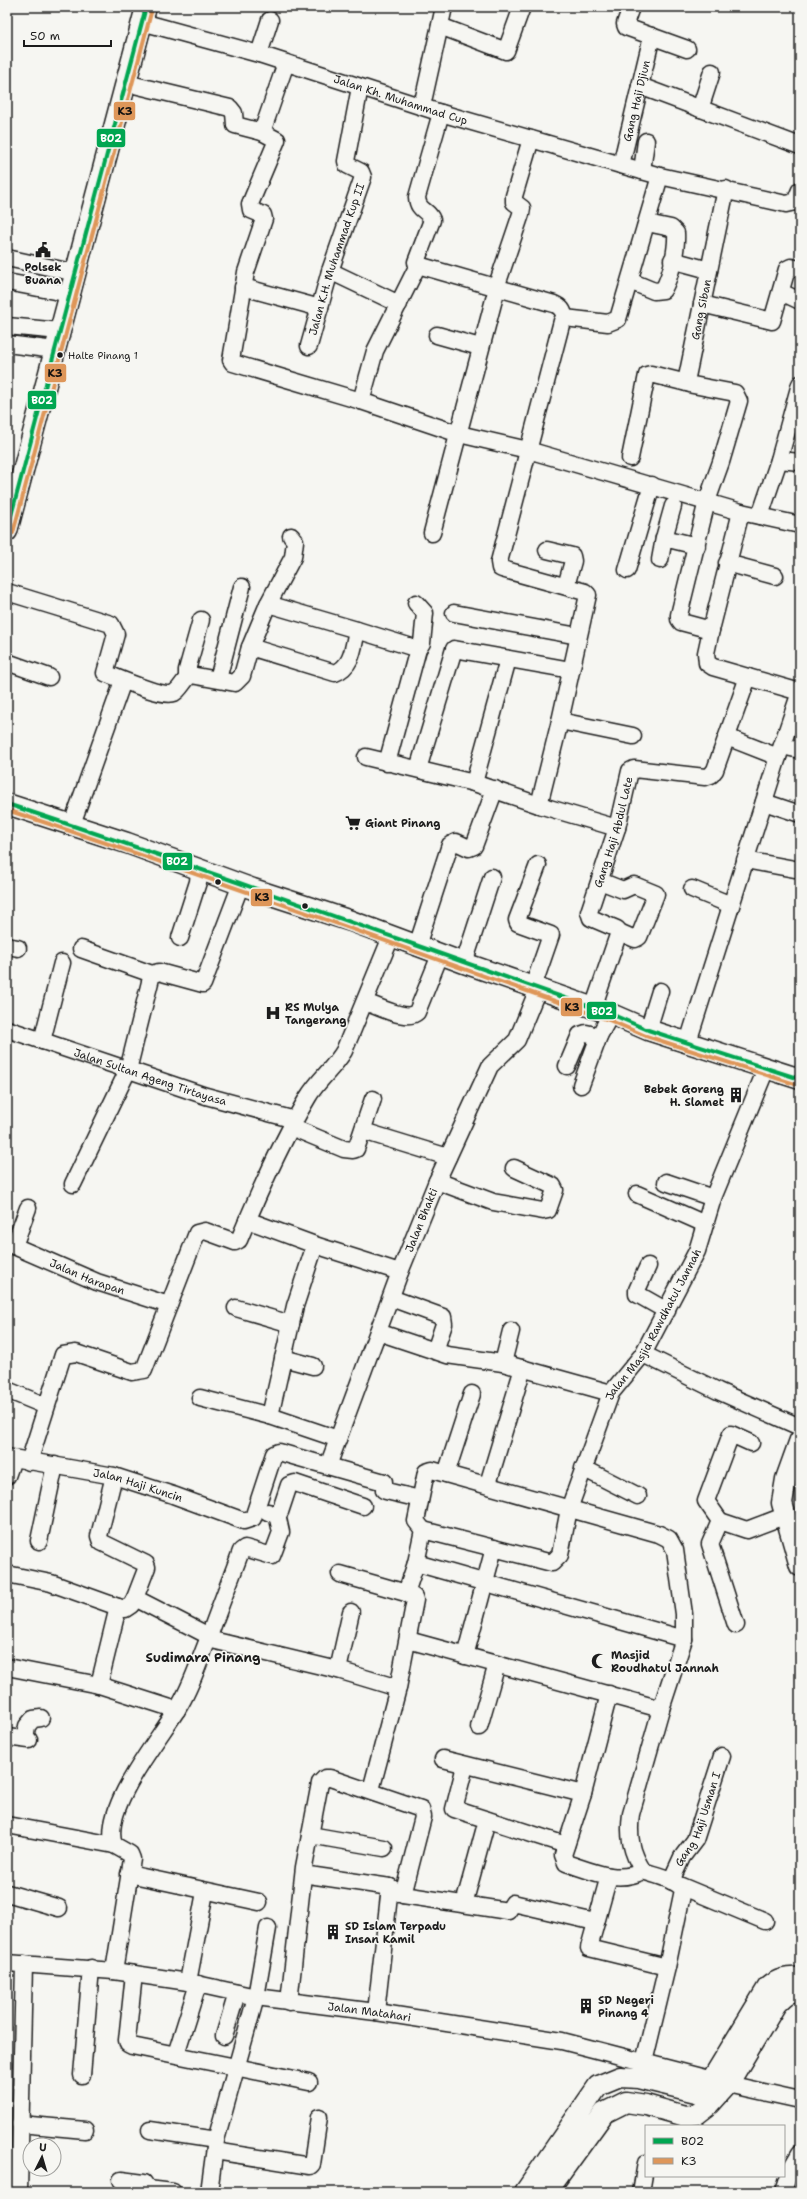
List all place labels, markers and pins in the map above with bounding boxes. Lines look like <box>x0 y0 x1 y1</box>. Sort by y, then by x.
public building icon: Polsek Buana <box>34 241 52 259</box>
place label: Polsek Buana <box>24 260 62 288</box>
place label: Halte Pinang 1 <box>68 349 138 362</box>
marker: Halte Pinang 1 <box>55 350 65 360</box>
supermarket icon: Giant Pinang <box>344 814 362 832</box>
place label: Giant Pinang <box>365 816 440 831</box>
unlabelled marker <box>213 877 223 887</box>
unlabelled marker <box>300 901 310 911</box>
place label: RS Mulya Tangerang <box>285 1000 346 1028</box>
hospital icon: RS Mulya Tangerang <box>264 1004 282 1022</box>
place label: Bebek Goreng H. Slamet <box>644 1082 725 1110</box>
building icon: Bebek Goreng H. Slamet <box>727 1086 745 1104</box>
place label: Masjid Roudhatul Jannah <box>611 1648 720 1676</box>
mosque icon: Masjid Roudhatul Jannah <box>590 1652 608 1670</box>
place label: SD Islam Terpadu Insan Kamil <box>345 1919 446 1947</box>
building icon: SD Islam Terpadu Insan Kamil <box>324 1923 342 1941</box>
place label: SD Negeri Pinang 4 <box>598 1993 654 2021</box>
building icon: SD Negeri Pinang 4 <box>577 1997 595 2015</box>

